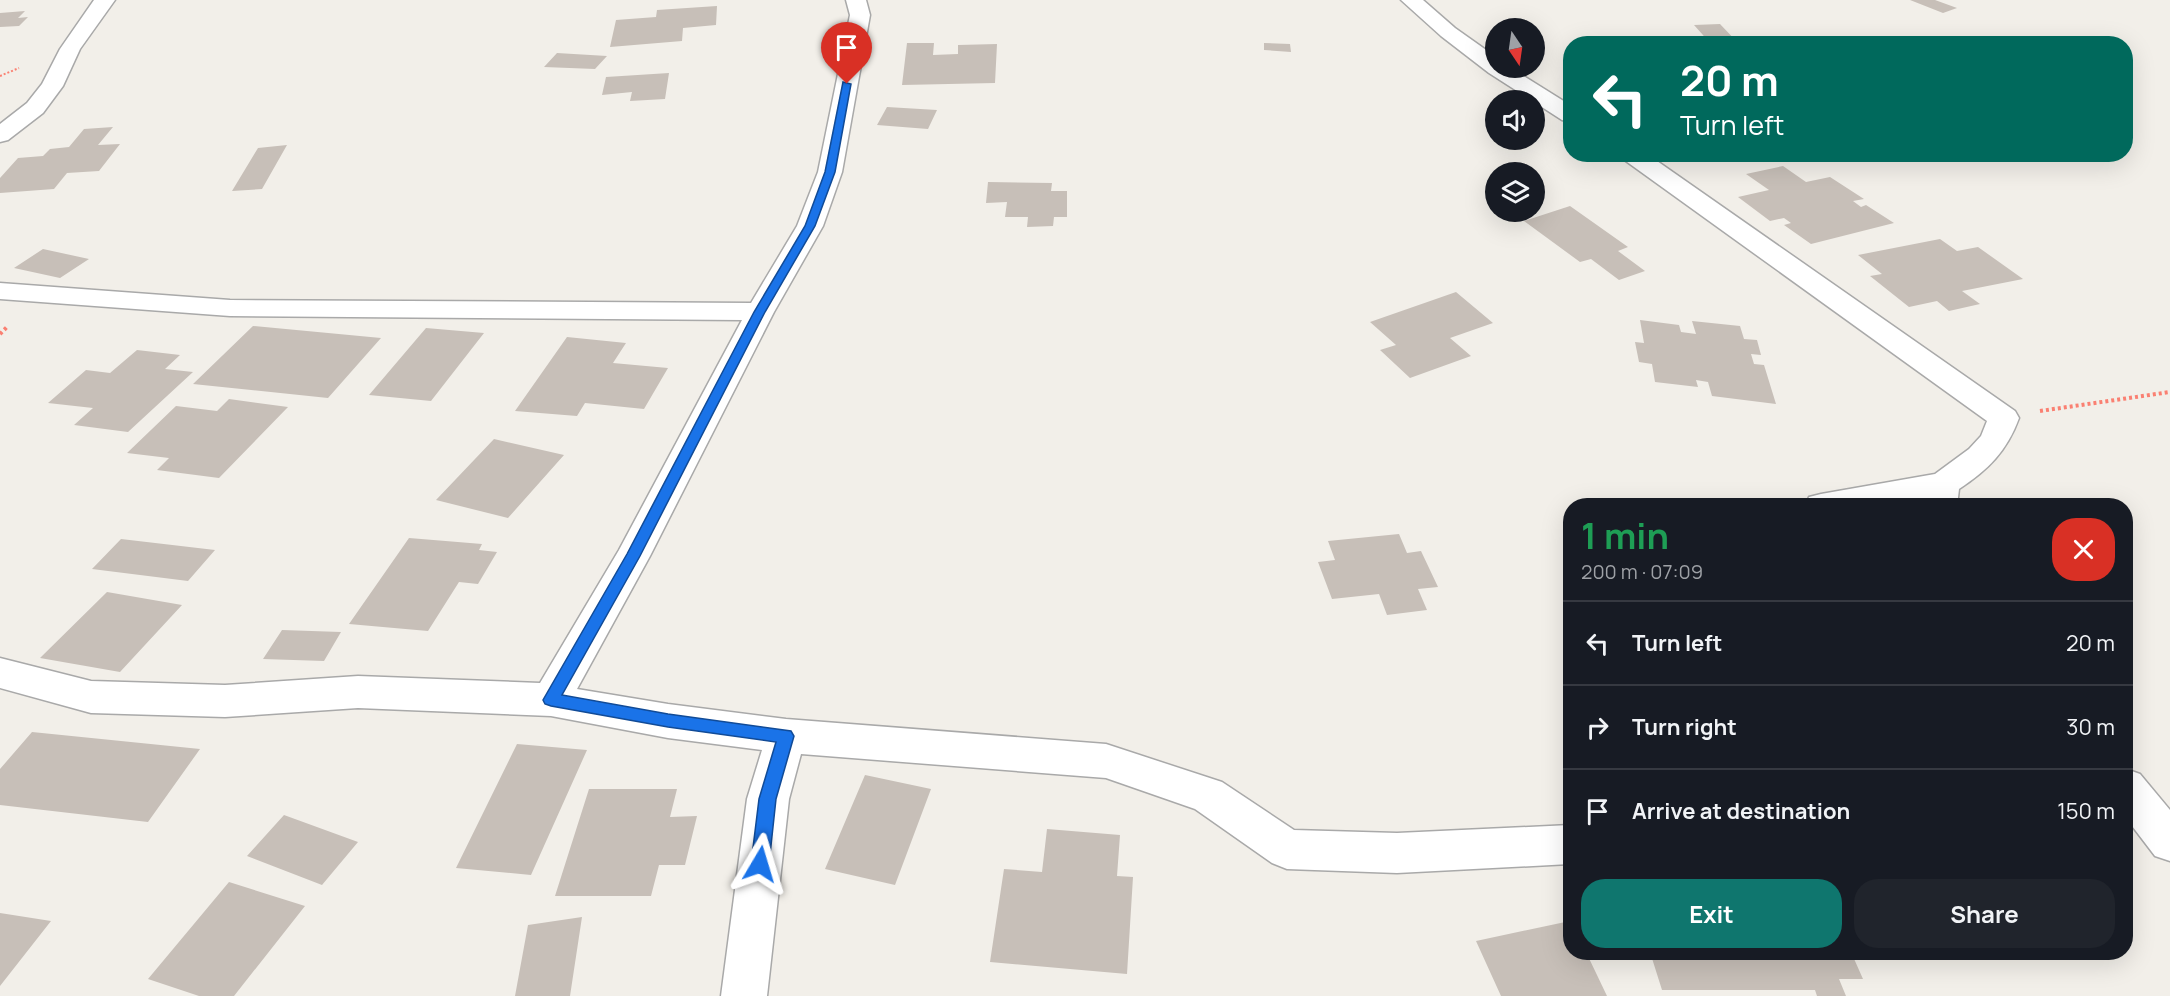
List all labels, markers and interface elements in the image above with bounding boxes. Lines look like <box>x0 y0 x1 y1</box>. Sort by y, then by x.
north arrow <box>1485 18 1545 78</box>
map controls <box>1485 18 1545 222</box>
pin <box>821 22 872 84</box>
icon: arrive <box>830 31 863 64</box>
text: 20 m <box>1680 51 1779 109</box>
icon: left <box>1581 60 1659 138</box>
button: sound <box>1485 90 1545 150</box>
text: Turn left <box>1680 106 1784 143</box>
button: layers <box>1485 162 1545 222</box>
text: 1 min <box>1581 511 1669 560</box>
button: close <box>2052 518 2115 581</box>
text: 200 m · 07:09 <box>1581 558 1703 585</box>
icon: left <box>1581 627 1614 660</box>
text: Turn left <box>1632 628 1722 658</box>
text: 20 m <box>2066 628 2115 658</box>
icon: right <box>1581 711 1614 744</box>
text: Turn right <box>1632 712 1737 742</box>
text: 30 m <box>2066 712 2115 742</box>
icon: arrive <box>1581 795 1614 828</box>
text: Arrive at destination <box>1632 796 1850 826</box>
text: 150 m <box>2057 796 2115 826</box>
position arrow <box>728 832 792 896</box>
button: Exit <box>1581 879 1842 948</box>
button: Share <box>1854 879 2115 948</box>

